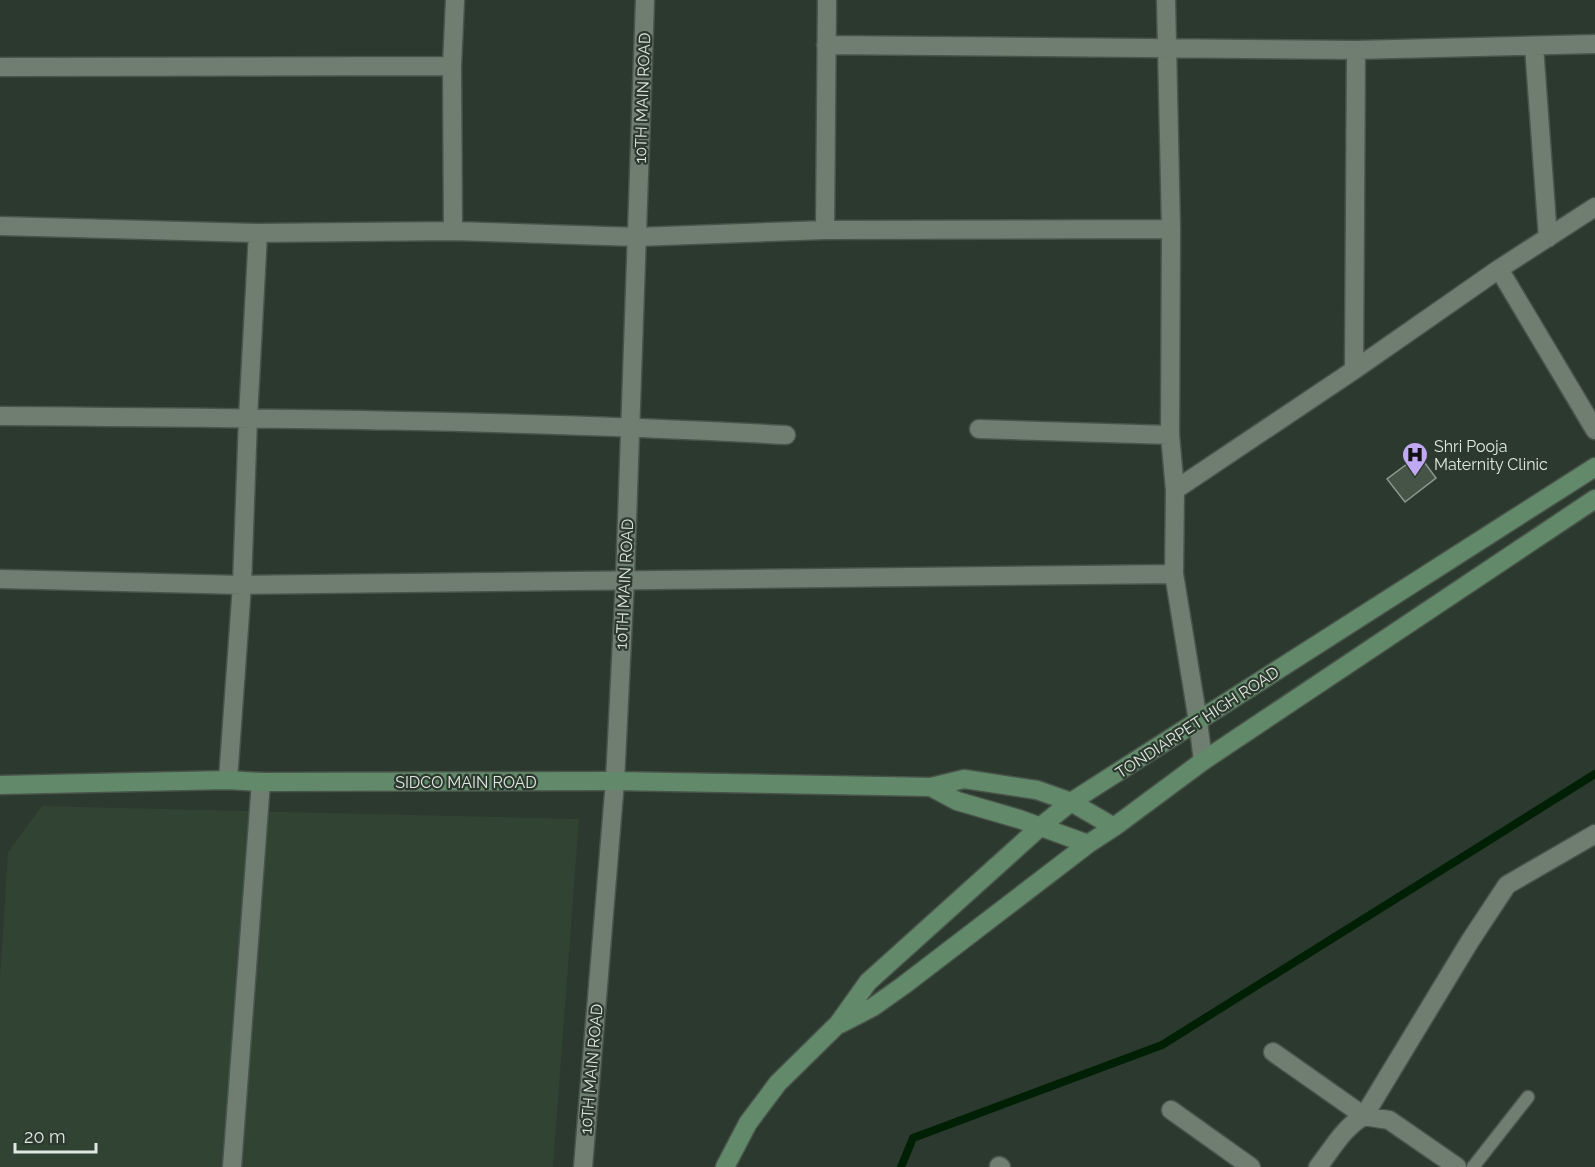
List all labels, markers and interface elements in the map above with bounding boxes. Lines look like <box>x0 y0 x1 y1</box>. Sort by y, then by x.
street label: 10TH MAIN ROAD <box>631 32 654 164</box>
place label: Shri Pooja Maternity Clinic <box>1434 437 1548 474</box>
hospital icon: Shri Pooja Maternity Clinic <box>1400 440 1430 478</box>
street label: 10TH MAIN ROAD <box>612 518 637 650</box>
street label: TONDIARPET HIGH ROAD <box>1112 662 1283 782</box>
street label: SIDCO MAIN ROAD <box>395 773 537 792</box>
street label: 10TH MAIN ROAD <box>576 1003 607 1135</box>
scale bar <box>15 1116 96 1154</box>
text: 20 m <box>24 1126 66 1147</box>

